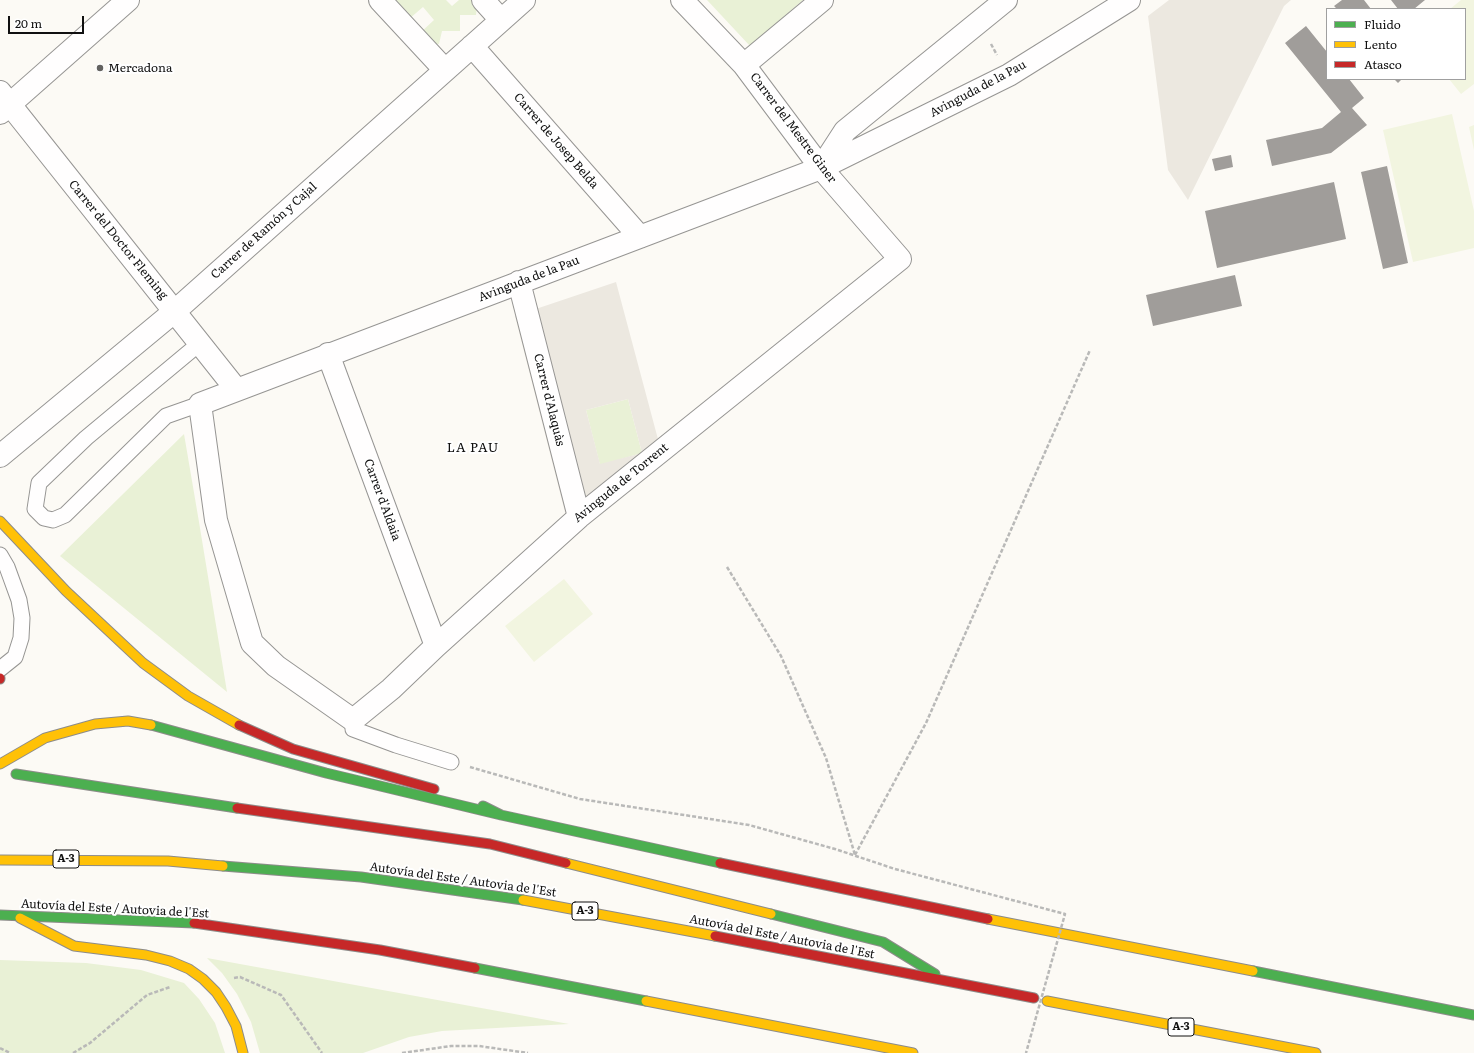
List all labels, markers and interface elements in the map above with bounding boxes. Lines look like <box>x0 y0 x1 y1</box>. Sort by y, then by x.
scale bar <box>10 8 86 34</box>
legend <box>1326 8 1466 80</box>
text: 20 m <box>15 14 42 32</box>
text: Fluido <box>1364 15 1401 33</box>
text: Lento <box>1364 35 1397 53</box>
text: Atasco <box>1364 55 1402 73</box>
street label: Avinguda de la Pau <box>927 58 1029 120</box>
place label: Mercadona <box>108 61 172 75</box>
marker: Mercadona <box>95 63 105 73</box>
street label: Carrer del Mestre Giner <box>747 70 839 186</box>
street label: Carrer de Josep Belda <box>511 90 601 192</box>
street label: Carrer del Doctor Fleming <box>65 178 171 302</box>
street label: Carrer de Ramón y Cajal <box>208 180 320 282</box>
street label: Avinguda de la Pau <box>476 253 582 305</box>
street label: Carrer d'Alaquàs <box>531 352 567 448</box>
district label: LA PAU <box>447 440 499 456</box>
street label: Avinguda de Torrent <box>571 440 671 526</box>
street label: Carrer d'Aldaia <box>361 457 403 543</box>
road number: A-3 <box>53 850 79 868</box>
street label: Autovía del Este / Autovia de l'Est <box>369 860 557 900</box>
street label: Autovía del Este / Autovia de l'Est <box>21 897 209 921</box>
road number: A-3 <box>572 902 598 920</box>
street label: Autovía del Este / Autovia de l'Est <box>688 912 876 962</box>
road number: A-3 <box>1168 1018 1194 1036</box>

